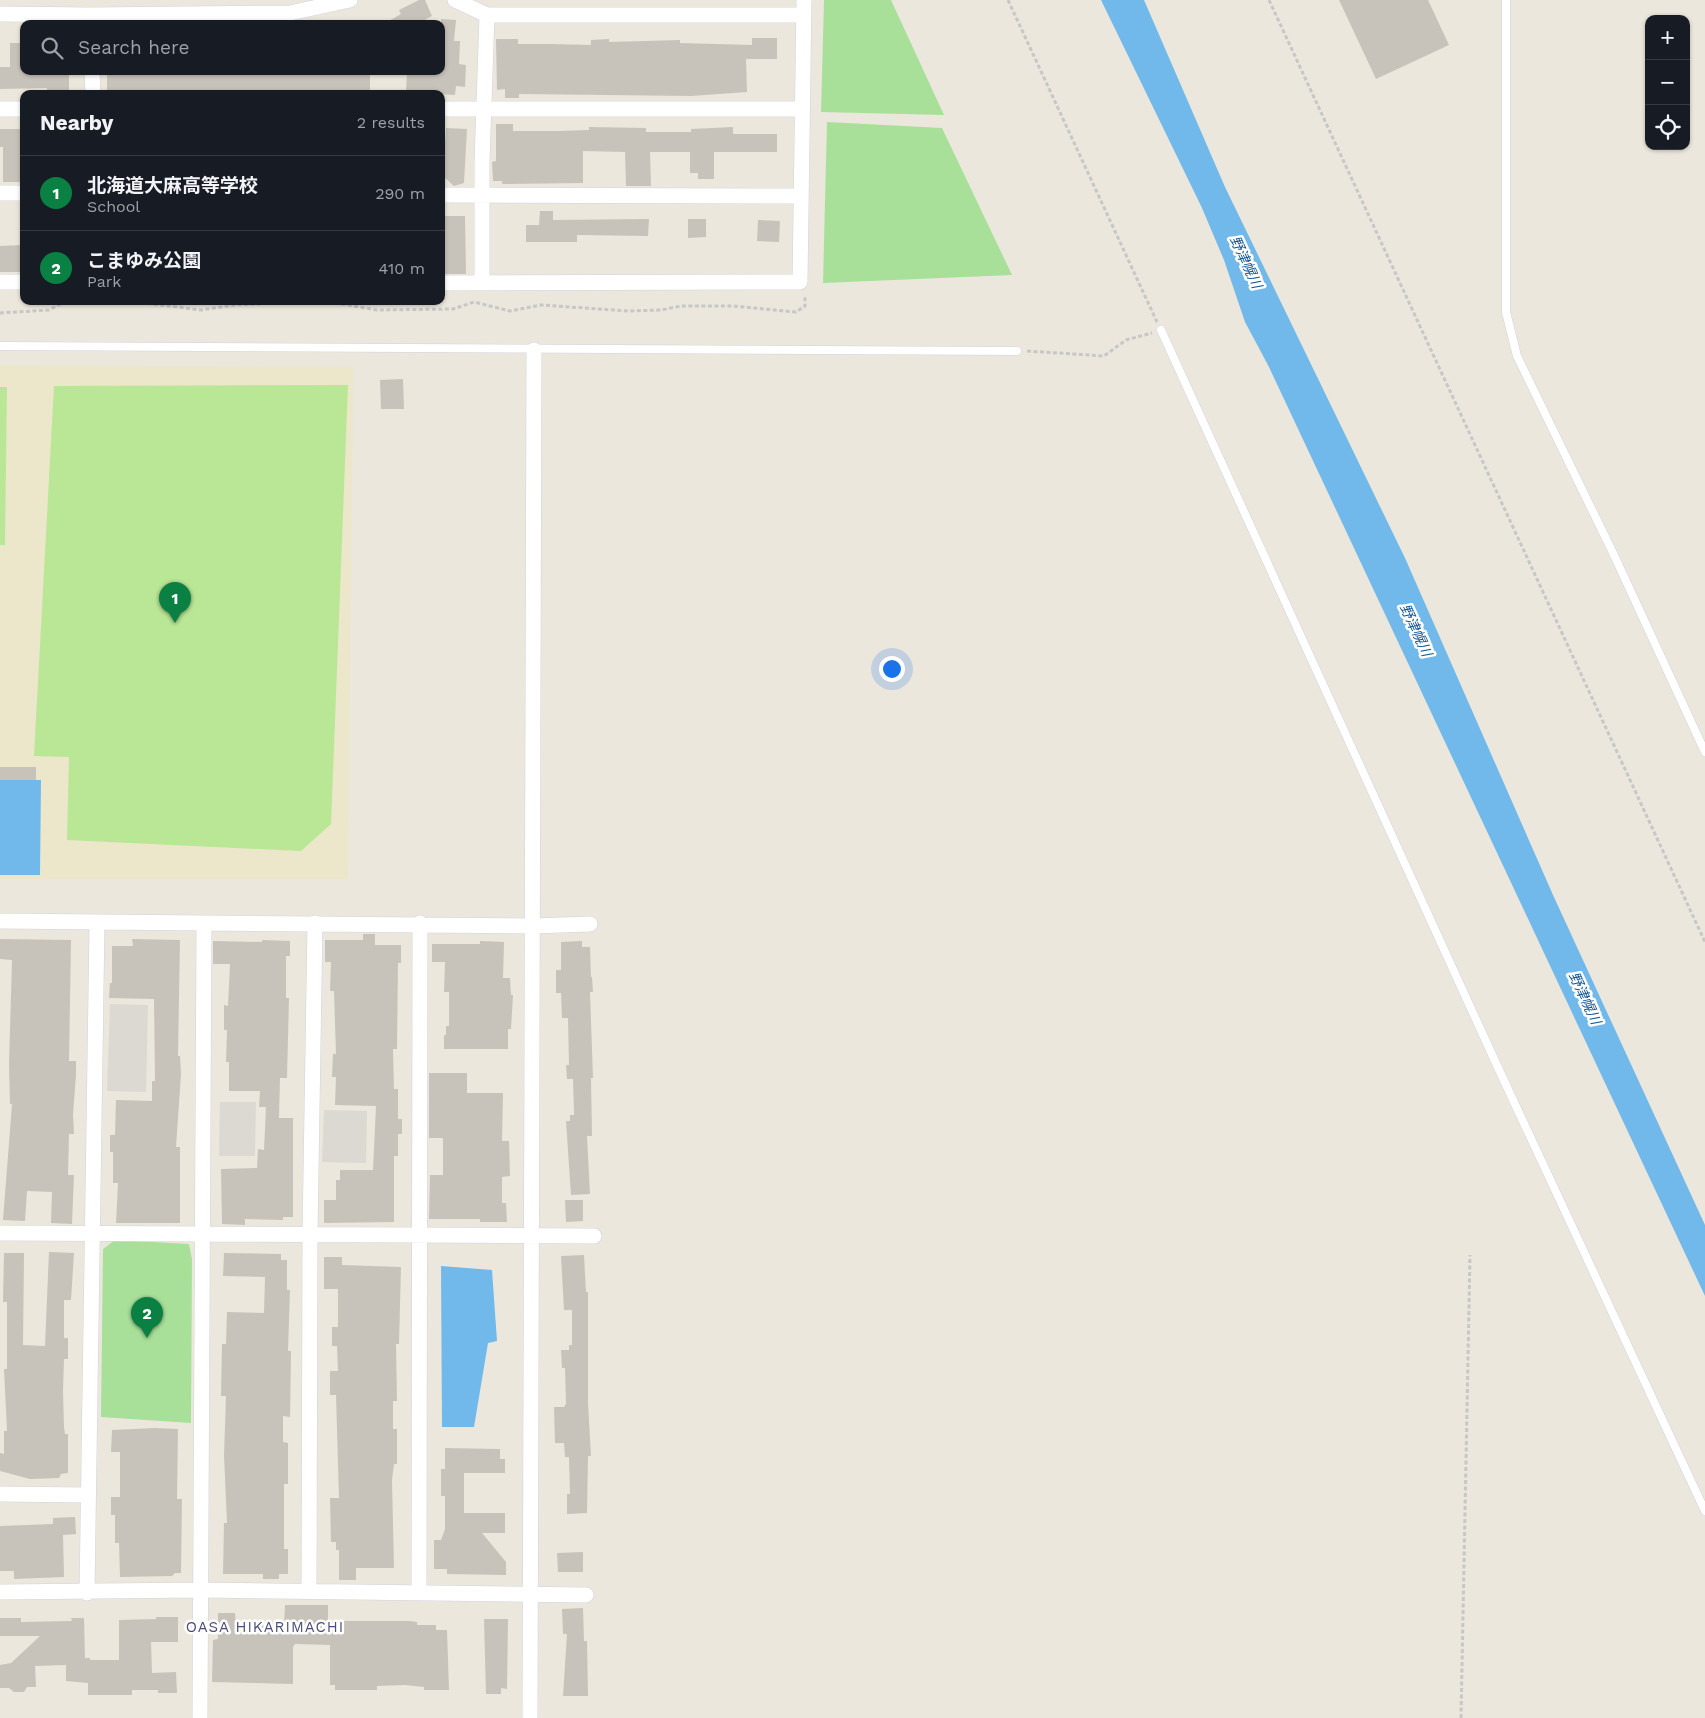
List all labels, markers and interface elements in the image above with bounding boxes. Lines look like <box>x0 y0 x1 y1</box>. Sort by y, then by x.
map controls <box>1645 15 1690 150</box>
button: + <box>1645 15 1690 60</box>
search box <box>20 20 445 75</box>
icon: search <box>38 34 66 62</box>
text: Search here <box>78 36 189 59</box>
button: − <box>1645 60 1690 105</box>
button: locate <box>1645 105 1690 150</box>
text: Nearby <box>40 110 113 135</box>
text: 2 results <box>357 113 425 132</box>
text: 北海道大麻高等学校 <box>87 174 258 197</box>
text: 1 <box>53 184 59 203</box>
text: 290 m <box>375 184 425 203</box>
text: School <box>87 197 140 216</box>
water label: 野津幌川 <box>1227 233 1266 293</box>
text: こまゆみ公園 <box>87 249 201 272</box>
text: 2 <box>51 259 61 278</box>
text: 410 m <box>379 259 425 278</box>
text: Park <box>87 272 121 291</box>
pin: 1 <box>159 582 191 623</box>
water label: 野津幌川 <box>1397 601 1436 661</box>
your location <box>879 656 905 682</box>
water label: 野津幌川 <box>1566 969 1605 1029</box>
pin: 2 <box>131 1297 163 1338</box>
district label: OASA HIKARIMACHI <box>186 1618 344 1636</box>

